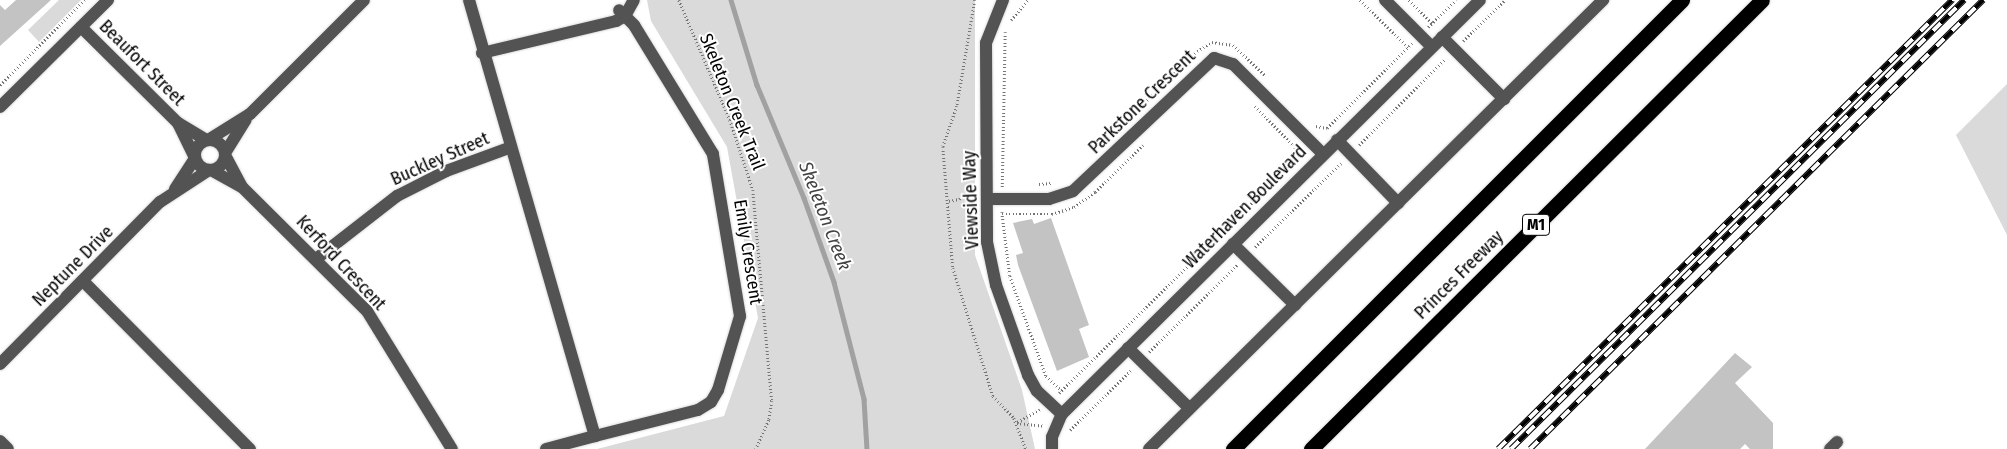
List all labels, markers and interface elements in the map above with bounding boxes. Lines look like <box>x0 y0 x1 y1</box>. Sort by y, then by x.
street label: Beaufort Street <box>95 16 189 110</box>
street label: Skeleton Creek Trail <box>695 31 769 173</box>
street label: Parkstone Crescent <box>1084 46 1200 158</box>
street label: Buckley Street <box>387 128 493 190</box>
street label: Waterhaven Boulevard <box>1179 141 1311 273</box>
street label: Viewside Way <box>958 150 984 250</box>
water label: Skeleton Creek <box>794 159 856 273</box>
street label: Emily Crescent <box>729 198 767 306</box>
street label: Kerford Crescent <box>292 211 390 315</box>
road number: M1 <box>1521 212 1551 238</box>
street label: Neptune Drive <box>28 221 118 311</box>
street label: Princes Freeway <box>1410 226 1508 324</box>

